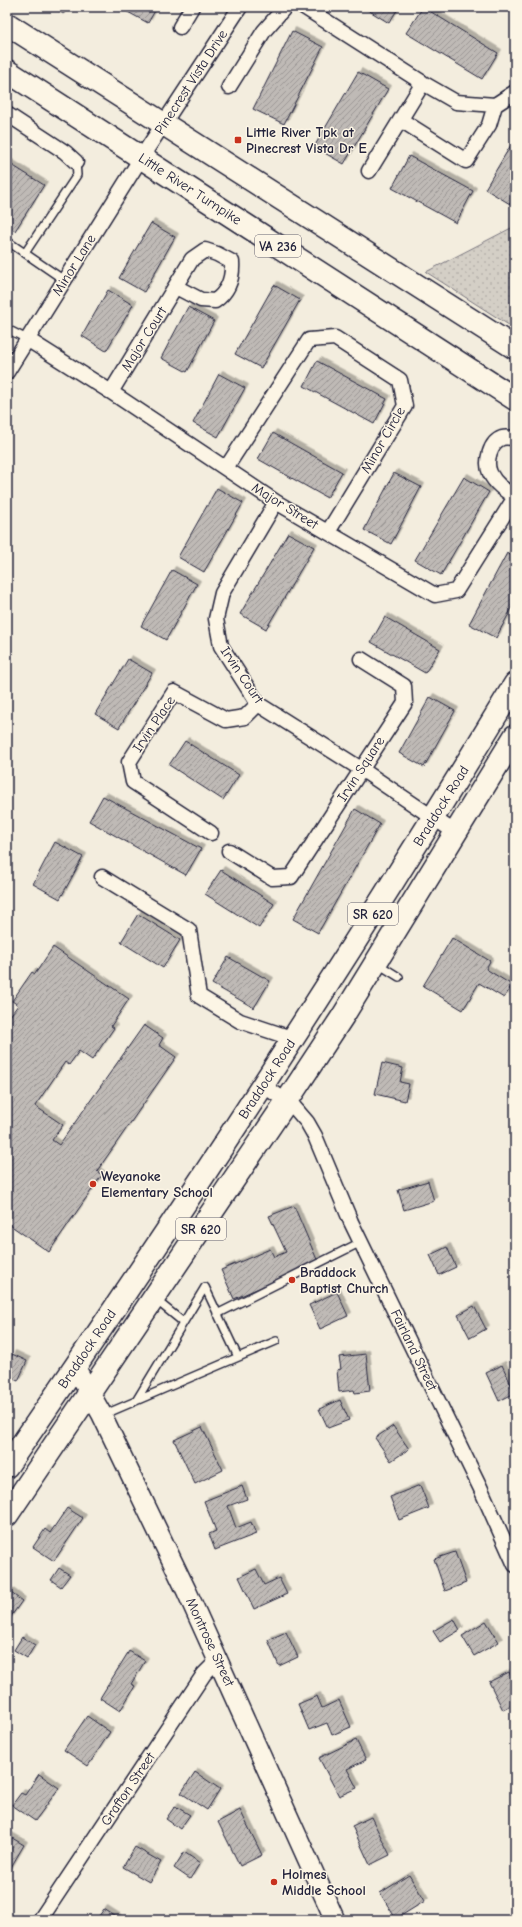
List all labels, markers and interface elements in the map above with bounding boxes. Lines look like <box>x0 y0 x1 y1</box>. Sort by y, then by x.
street label: Pinecrest Vista Drive <box>151 26 231 138</box>
place label: Little River Tpk at Pinecrest Vista Dr E <box>246 124 367 157</box>
marker: Little River Tpk at Pinecrest Vista Dr E <box>233 135 243 145</box>
street label: Little River Turnpike <box>135 149 245 229</box>
street label: Minor Lane <box>48 231 100 299</box>
road number: VA 236 <box>255 235 301 257</box>
street label: Major Court <box>118 303 171 374</box>
street label: Minor Circle <box>357 404 409 476</box>
street label: Major Street <box>249 479 322 534</box>
street label: Irvin Court <box>217 643 268 708</box>
street label: Irvin Place <box>129 693 179 755</box>
street label: Irvin Square <box>334 733 388 805</box>
street label: Braddock Road <box>409 763 473 849</box>
road number: SR 620 <box>348 903 398 925</box>
street label: Braddock Road <box>235 1036 299 1122</box>
place label: Weyanoke Elementary School <box>101 1168 213 1201</box>
marker: Weyanoke Elementary School <box>88 1179 98 1189</box>
road number: SR 620 <box>176 1218 226 1240</box>
place label: Braddock Baptist Church <box>300 1264 389 1297</box>
marker: Braddock Baptist Church <box>287 1275 297 1285</box>
street label: Braddock Road <box>54 1306 120 1392</box>
street label: Fairland Street <box>387 1307 441 1394</box>
street label: Montrose Street <box>182 1595 238 1690</box>
street label: Grafton Street <box>97 1748 159 1829</box>
place label: Holmes Middle School <box>282 1866 366 1899</box>
marker: Holmes Middle School <box>269 1877 279 1887</box>

